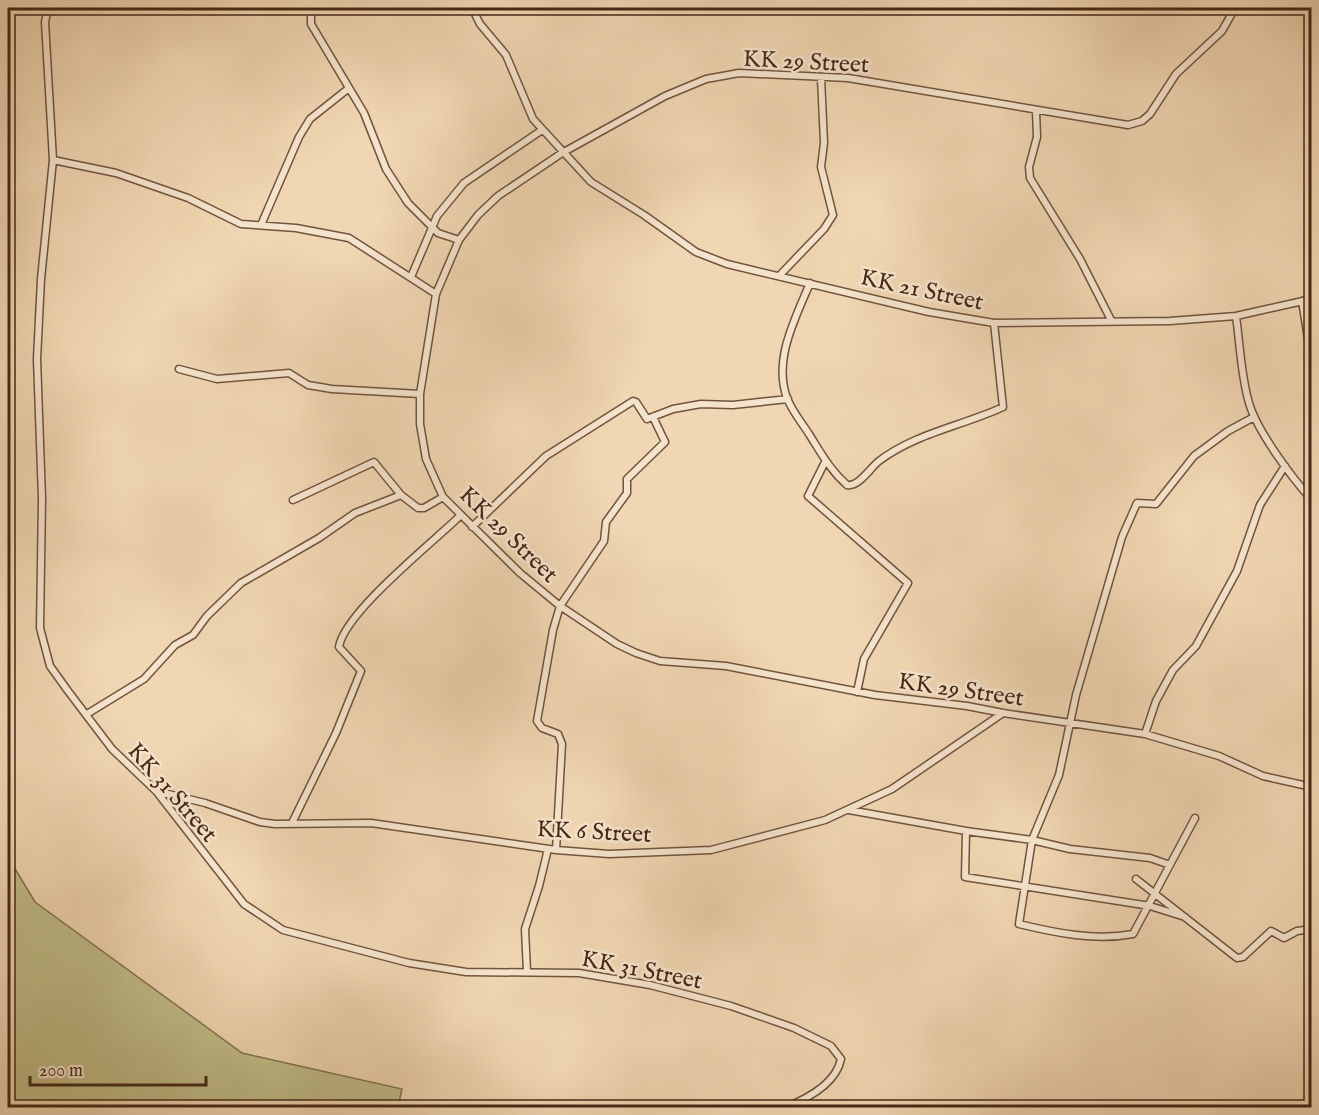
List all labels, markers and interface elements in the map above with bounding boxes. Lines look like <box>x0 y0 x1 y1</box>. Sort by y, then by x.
street label: KK 29 Street <box>742 44 870 81</box>
street label: KK 21 Street <box>857 262 986 319</box>
street label: KK 29 Street <box>452 480 564 590</box>
street label: KK 29 Street <box>896 666 1026 715</box>
street label: KK 31 Street <box>120 737 224 849</box>
street label: KK 6 Street <box>536 814 652 851</box>
street label: KK 31 Street <box>579 944 705 997</box>
scale bar <box>30 1049 206 1087</box>
text: 200 m <box>39 1060 83 1083</box>

